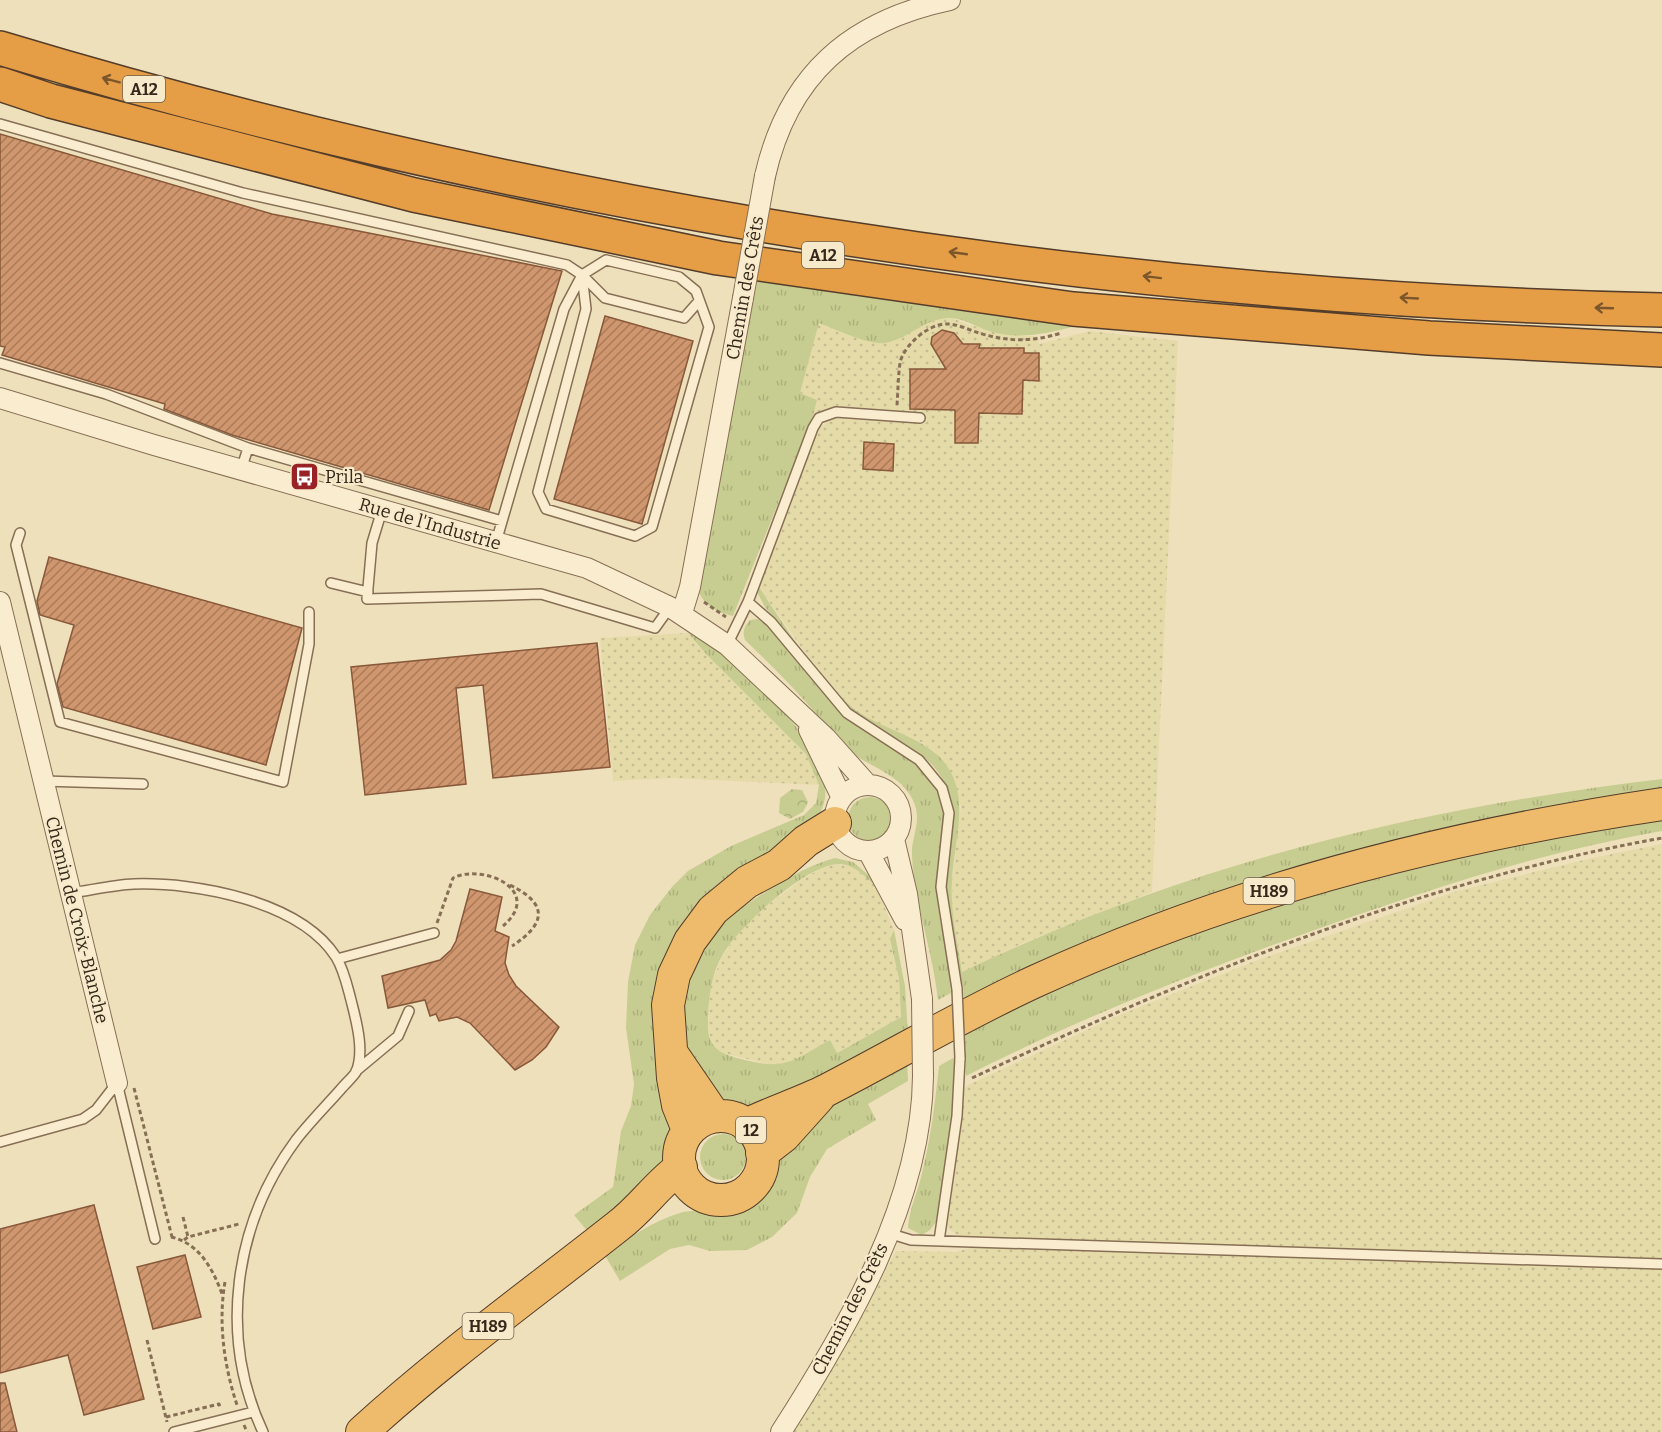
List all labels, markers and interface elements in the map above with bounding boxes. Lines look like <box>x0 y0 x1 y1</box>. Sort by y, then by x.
one-way arrow <box>101 74 120 85</box>
road number: A12 <box>123 76 165 102</box>
street label: Chemin des Crêts <box>722 214 768 362</box>
road number: A12 <box>802 242 844 268</box>
one-way arrow <box>949 247 969 258</box>
one-way arrow <box>1142 271 1162 282</box>
one-way arrow <box>1399 293 1419 304</box>
one-way arrow <box>1594 302 1614 314</box>
bus stop icon: Prila <box>288 461 320 493</box>
place label: Prila <box>325 466 364 488</box>
street label: Rue de l'Industrie <box>356 493 504 555</box>
street label: Chemin de Croix-Blanche <box>41 814 113 1026</box>
road number: H189 <box>1244 878 1294 904</box>
road number: 12 <box>736 1117 766 1143</box>
street label: Chemin des Crêts <box>807 1239 893 1379</box>
road number: H189 <box>462 1313 514 1339</box>

